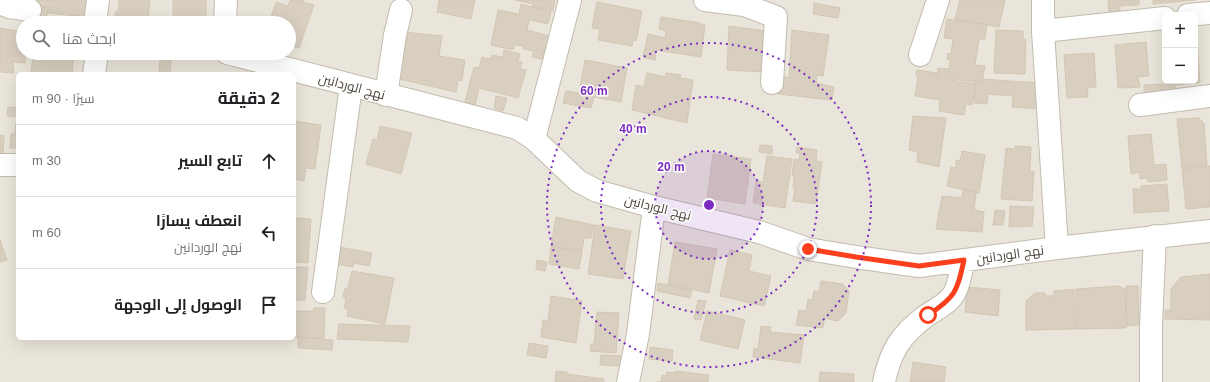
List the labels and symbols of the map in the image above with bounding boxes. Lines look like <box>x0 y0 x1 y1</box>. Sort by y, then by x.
street label: نهج الوردانين <box>317 70 387 103</box>
text: 60 m <box>580 84 608 98</box>
text: 40 m <box>619 122 647 136</box>
text: 20 m <box>657 160 685 174</box>
street label: نهج الوردانين <box>623 192 693 224</box>
centre of rings <box>702 198 716 212</box>
route end <box>799 240 817 258</box>
street label: نهج الوردانين <box>975 242 1045 268</box>
route start <box>919 306 937 324</box>

